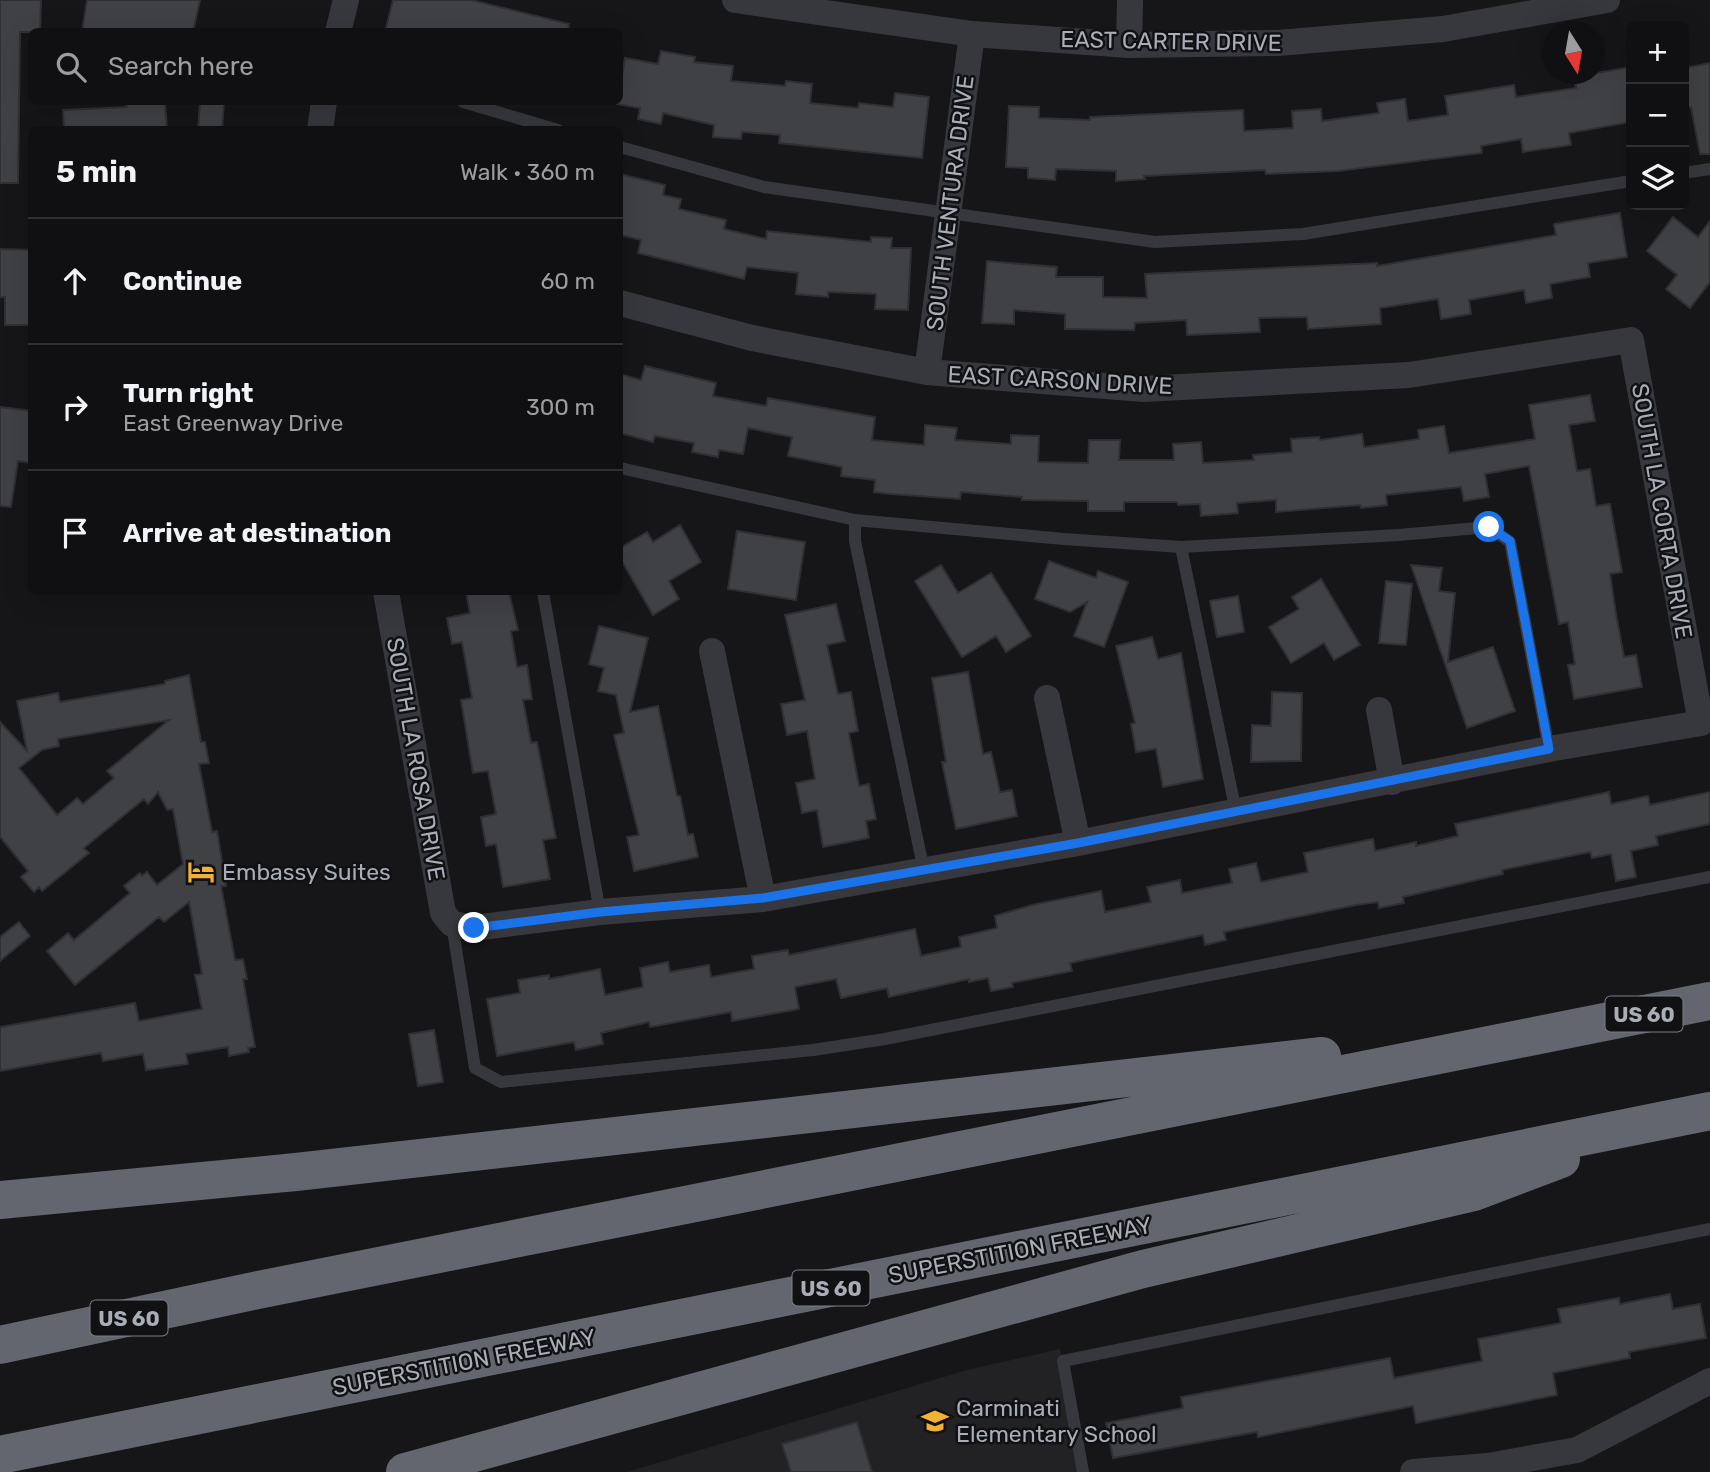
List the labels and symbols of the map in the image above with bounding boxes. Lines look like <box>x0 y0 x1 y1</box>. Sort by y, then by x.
north arrow <box>1542 21 1605 84</box>
street label: EAST CARTER DRIVE <box>1060 25 1282 57</box>
street label: SOUTH VENTURA DRIVE <box>920 74 980 332</box>
street label: EAST CARSON DRIVE <box>947 360 1173 400</box>
street label: SOUTH LA CORTA DRIVE <box>1626 381 1698 641</box>
route start <box>1473 511 1504 542</box>
street label: SOUTH LA ROSA DRIVE <box>381 635 451 883</box>
hotel icon: Embassy Suites <box>186 857 216 887</box>
place label: Embassy Suites <box>222 858 391 886</box>
route end <box>458 912 489 943</box>
road number: US 60 <box>1606 996 1682 1032</box>
street label: SUPERSTITION FREEWAY <box>886 1211 1154 1289</box>
road number: US 60 <box>792 1270 870 1306</box>
road number: US 60 <box>90 1300 168 1336</box>
street label: SUPERSTITION FREEWAY <box>330 1323 598 1401</box>
place label: Carminati Elementary School <box>956 1394 1157 1448</box>
school or university icon: Carminati Elementary School <box>920 1406 950 1436</box>

